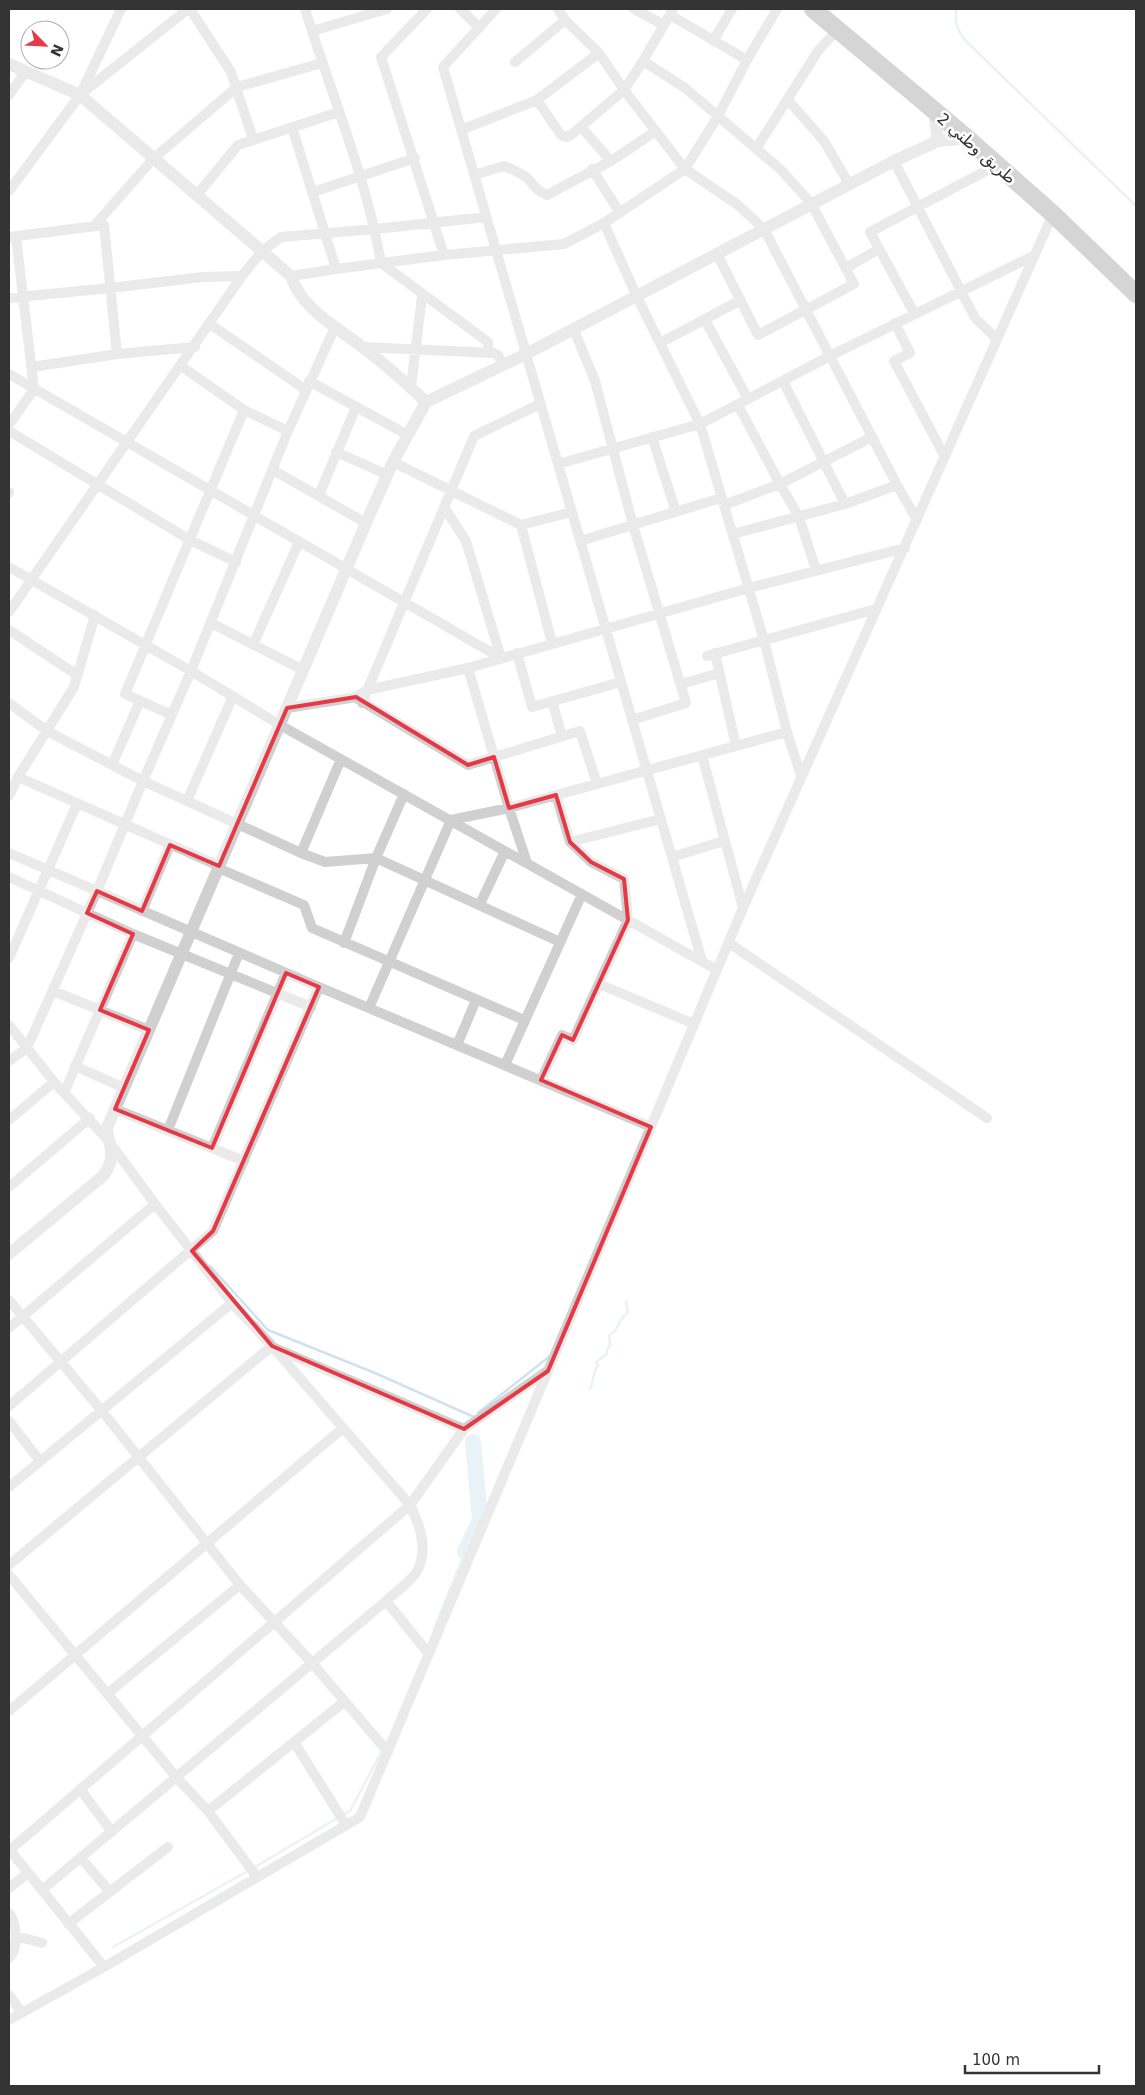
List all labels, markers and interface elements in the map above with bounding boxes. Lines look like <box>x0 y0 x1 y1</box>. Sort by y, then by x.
north arrow <box>20 20 70 70</box>
text: N <box>47 42 67 59</box>
street label: طريق وطني 2 <box>933 109 1020 189</box>
scale bar <box>965 2042 1099 2074</box>
text: 100 m <box>972 2051 1020 2069</box>

